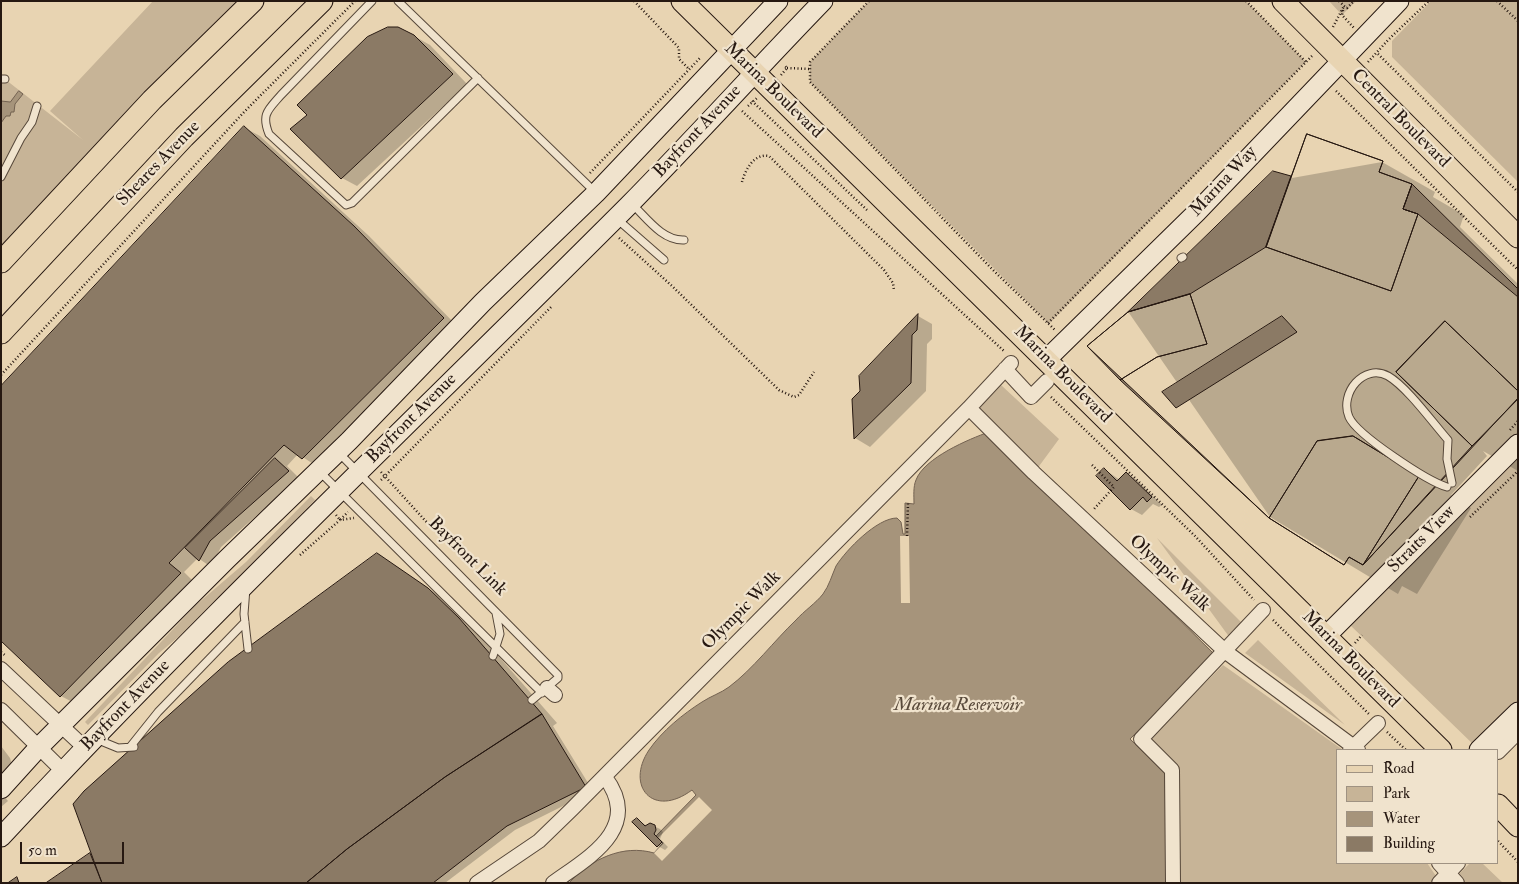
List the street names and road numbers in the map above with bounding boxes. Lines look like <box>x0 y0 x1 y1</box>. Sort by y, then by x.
street label: Marina Boulevard <box>719 38 827 144</box>
street label: Central Boulevard <box>1346 65 1454 173</box>
street label: Bayfront Avenue <box>650 81 746 183</box>
street label: Sheares Avenue <box>113 117 205 211</box>
street label: Marina Way <box>1186 142 1262 222</box>
street label: Marina Boulevard <box>1009 322 1115 428</box>
street label: Bayfront Avenue <box>362 369 462 469</box>
street label: Straits View <box>1384 502 1460 578</box>
street label: Bayfront Link <box>423 513 511 601</box>
street label: Olympic Walk <box>1124 531 1214 617</box>
street label: Olympic Walk <box>698 567 786 655</box>
street label: Marina Boulevard <box>1297 607 1403 713</box>
street label: Bayfront Avenue <box>77 656 175 756</box>

